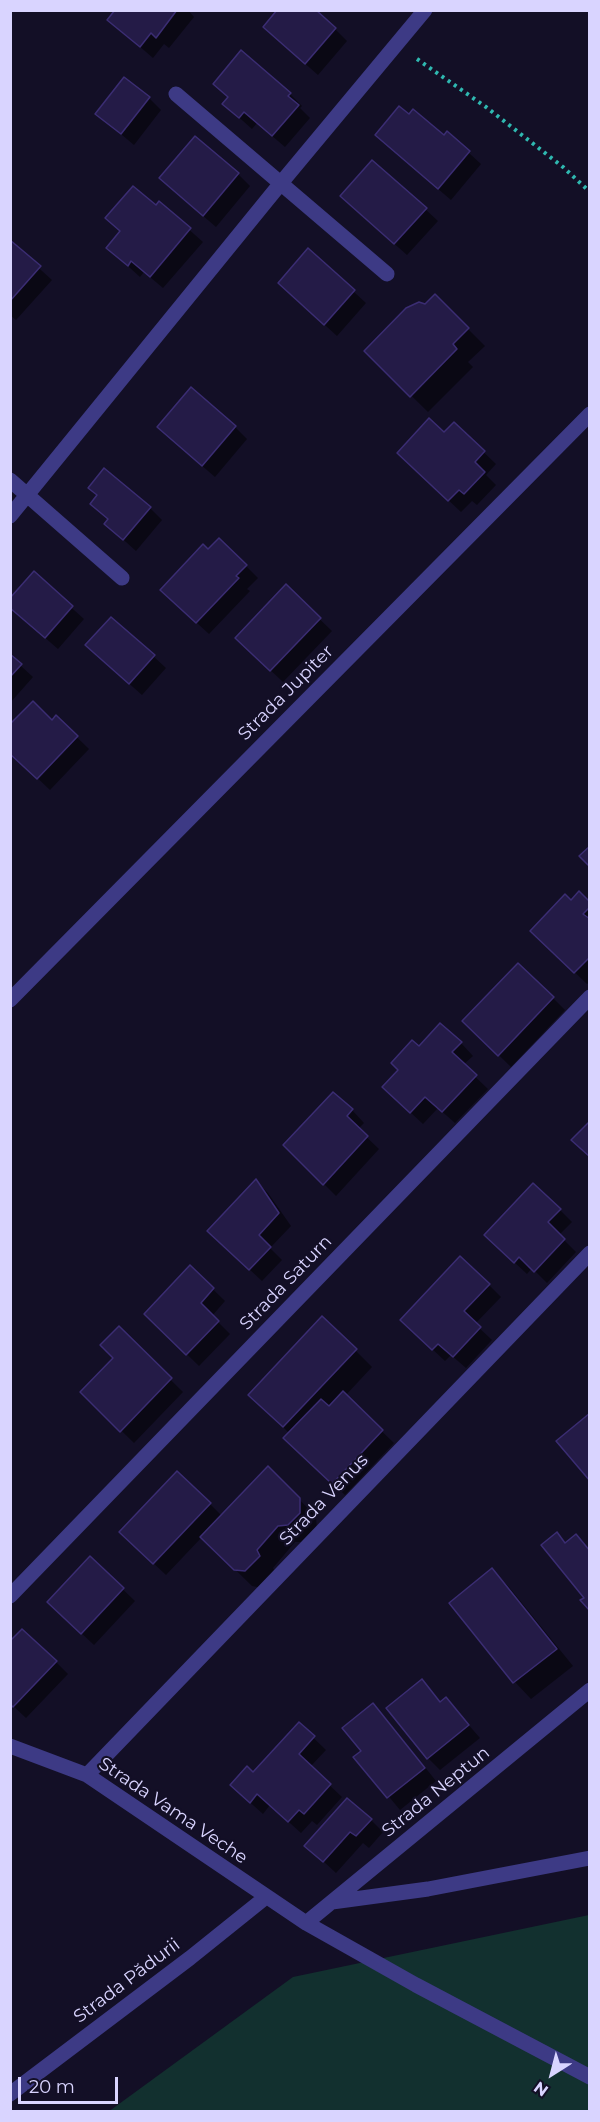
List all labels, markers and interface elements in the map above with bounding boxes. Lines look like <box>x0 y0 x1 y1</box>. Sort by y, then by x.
street label: Strada Jupiter <box>234 641 338 745</box>
street label: Strada Saturn <box>235 1231 337 1335</box>
street label: Strada Venus <box>275 1450 373 1550</box>
street label: Strada Neptun <box>378 1742 494 1842</box>
street label: Strada Vama Veche <box>94 1753 252 1869</box>
street label: Strada Pădurii <box>70 1934 184 2028</box>
north arrow <box>522 2044 582 2104</box>
scale bar <box>21 2065 122 2103</box>
text: 20 m <box>29 2076 75 2098</box>
text: N <box>530 2077 552 2100</box>

